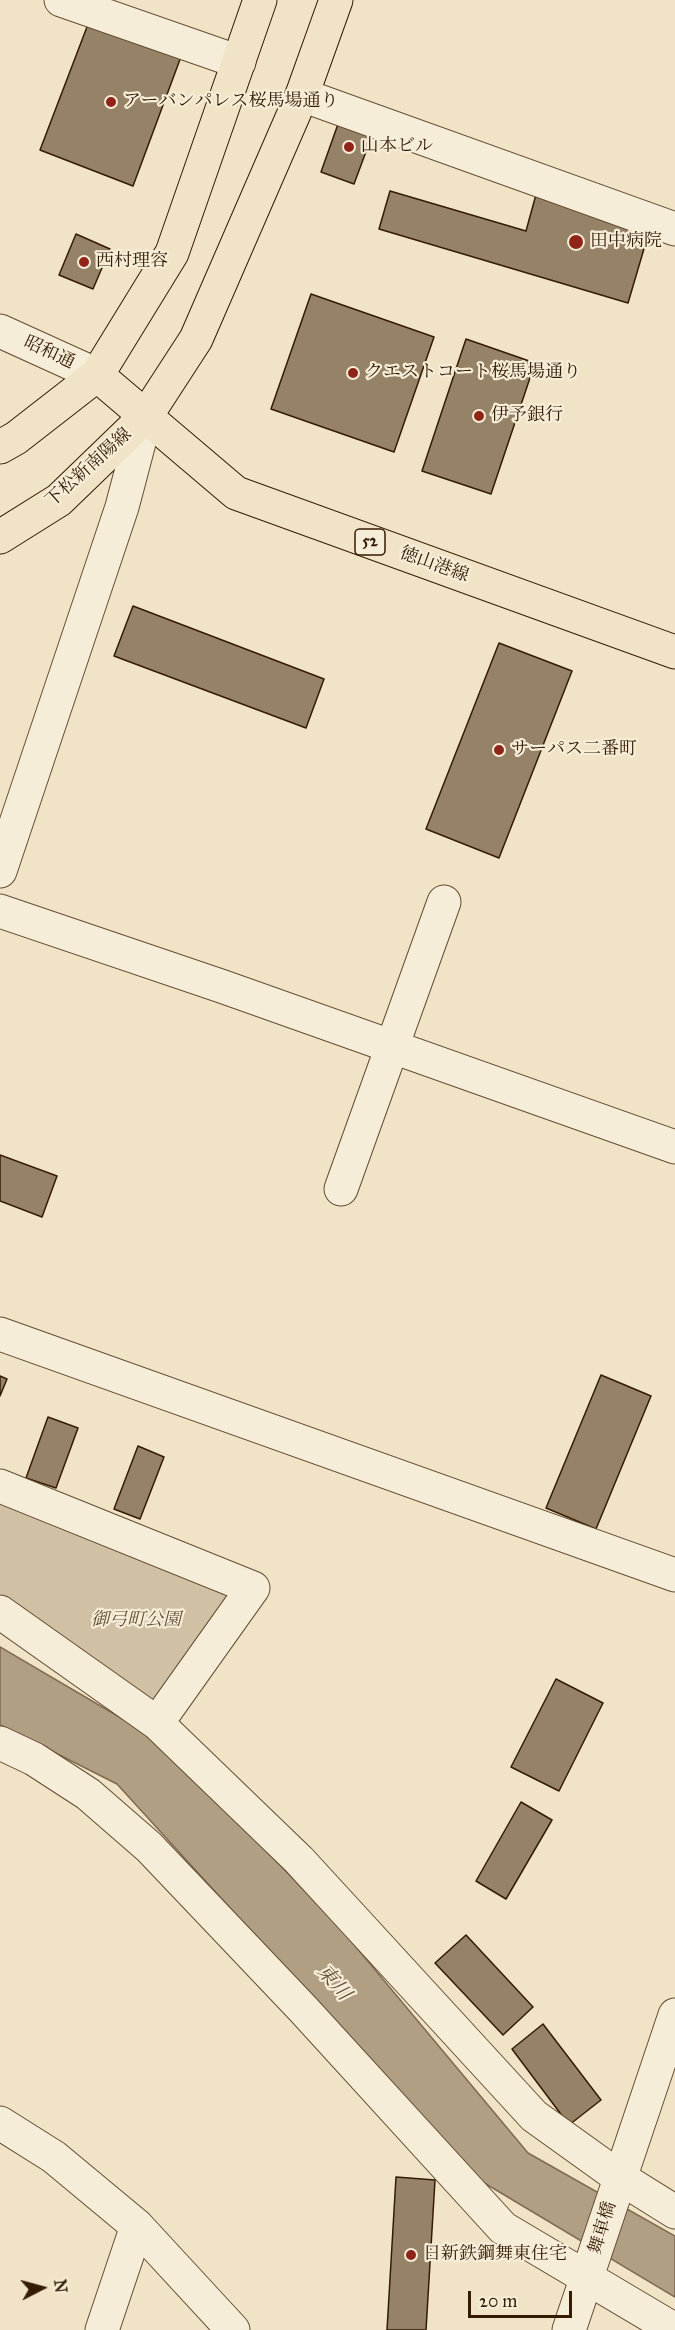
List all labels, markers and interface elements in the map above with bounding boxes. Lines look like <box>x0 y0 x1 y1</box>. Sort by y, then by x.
place label: アーバンパレス桜馬場通り <box>123 91 338 113</box>
marker: アーバンパレス桜馬場通り <box>104 95 118 109</box>
place label: 山本ビル <box>361 136 433 158</box>
marker: 山本ビル <box>342 140 356 154</box>
place label: 田中病院 <box>590 231 662 253</box>
marker: 田中病院 <box>567 233 585 251</box>
place label: 西村理容 <box>96 251 168 273</box>
marker: 西村理容 <box>77 255 91 269</box>
street label: 昭和通 <box>20 332 78 374</box>
place label: クエストコート桜馬場通り <box>365 362 581 384</box>
marker: クエストコート桜馬場通り <box>346 366 360 380</box>
place label: 伊予銀行 <box>491 405 563 427</box>
marker: 伊予銀行 <box>472 409 486 423</box>
street label: 下松新南陽線 <box>42 424 136 512</box>
road number: 52 <box>355 529 385 555</box>
street label: 徳山港線 <box>396 543 472 587</box>
place label: サーパス二番町 <box>511 739 637 761</box>
marker: サーパス二番町 <box>492 743 506 757</box>
park label: 御弓町公園 <box>91 1610 181 1632</box>
water label: 東川 <box>311 1960 355 2006</box>
street label: 舞車橋 <box>585 2199 621 2257</box>
place label: 日新鉄鋼舞東住宅 <box>423 2244 567 2266</box>
marker: 日新鉄鋼舞東住宅 <box>404 2248 418 2262</box>
north arrow <box>12 2258 72 2318</box>
text: N <box>50 2278 71 2294</box>
scale bar <box>471 2279 574 2317</box>
text: 20 m <box>479 2290 517 2312</box>

